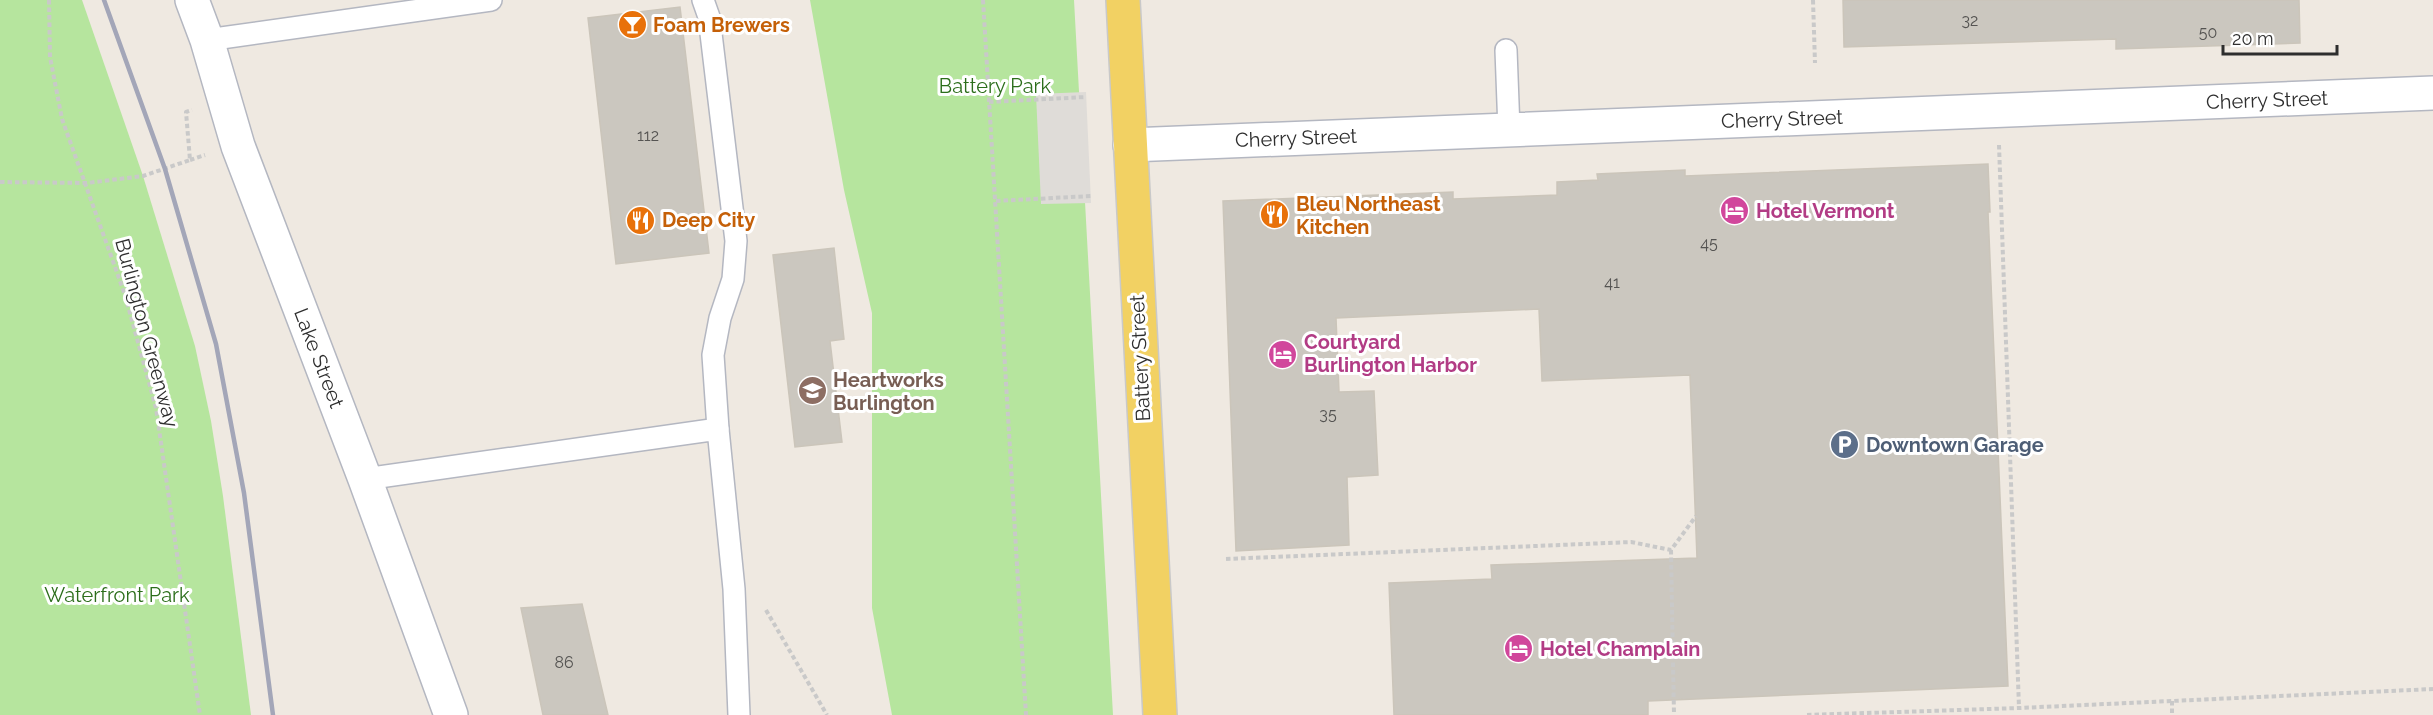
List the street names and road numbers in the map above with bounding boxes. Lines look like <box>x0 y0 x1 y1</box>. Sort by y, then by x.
street label: Cherry Street <box>2206 86 2329 114</box>
street label: Cherry Street <box>1721 105 1844 133</box>
street label: Cherry Street <box>1235 124 1358 152</box>
street label: Burlington Greenway <box>110 236 184 430</box>
street label: Battery Street <box>1125 294 1155 422</box>
street label: Lake Street <box>289 305 349 412</box>

